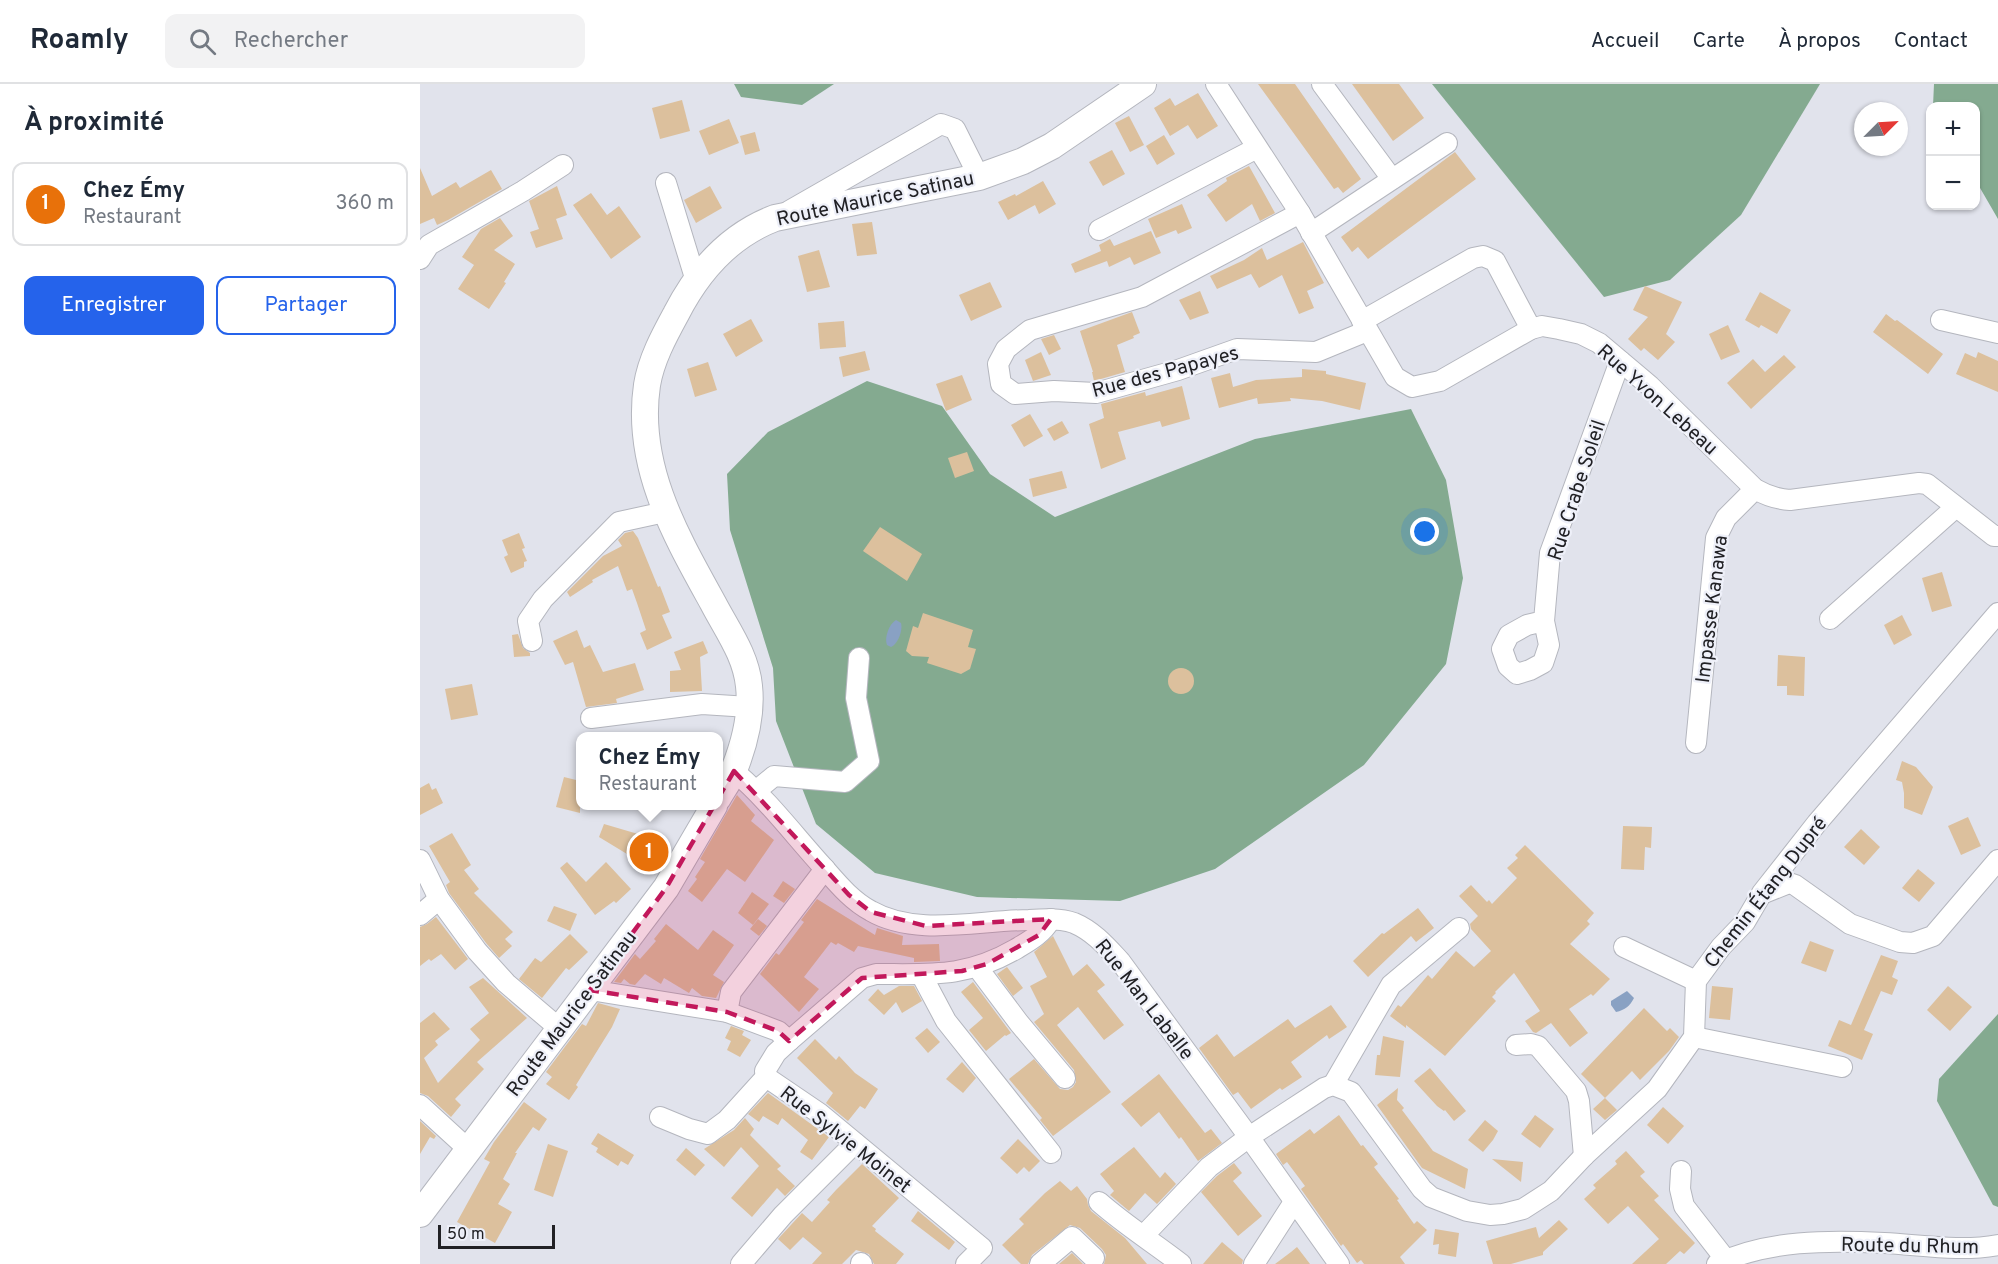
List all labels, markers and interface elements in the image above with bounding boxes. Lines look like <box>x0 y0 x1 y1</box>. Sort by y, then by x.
search box <box>165 14 585 68</box>
text: Roamly <box>30 23 129 59</box>
icon: search <box>186 25 219 58</box>
text: Rechercher <box>234 28 348 55</box>
text: Accueil <box>1591 28 1660 55</box>
text: Carte <box>1693 28 1745 55</box>
text: À propos <box>1778 28 1861 55</box>
text: Contact <box>1894 28 1968 55</box>
north arrow <box>1854 102 1908 156</box>
map controls <box>1926 102 1980 210</box>
button: + <box>1926 102 1980 156</box>
text: À proximité <box>24 107 164 140</box>
button: − <box>1926 156 1980 210</box>
street label: Route Maurice Satinau <box>774 166 977 234</box>
text: Chez Émy <box>83 178 185 205</box>
text: 1 <box>42 191 50 217</box>
text: 360 m <box>336 191 394 217</box>
text: Restaurant <box>83 205 182 231</box>
button: Enregistrer <box>24 276 204 335</box>
button: Partager <box>216 276 396 335</box>
street label: Rue Yvon Lebeau <box>1591 339 1723 462</box>
street label: Rue des Papayes <box>1089 341 1242 405</box>
street label: Rue Crabe Soleil <box>1543 417 1613 564</box>
your location <box>1410 517 1439 546</box>
street label: Impasse Kanawa <box>1691 534 1735 685</box>
popup <box>576 732 723 810</box>
text: Chez Émy <box>599 745 700 772</box>
text: Restaurant <box>599 772 697 798</box>
street label: Chemin Étang Dupré <box>1698 811 1834 974</box>
pin: 1 <box>630 830 668 874</box>
street label: Route Maurice Satinau <box>502 926 644 1102</box>
street label: Rue Man Laballe <box>1088 934 1199 1066</box>
street label: Rue Sylvie Moinet <box>774 1081 916 1200</box>
scale bar <box>438 1222 555 1250</box>
text: 50 m <box>447 1225 485 1245</box>
street label: Route du Rhum <box>1841 1233 1979 1261</box>

